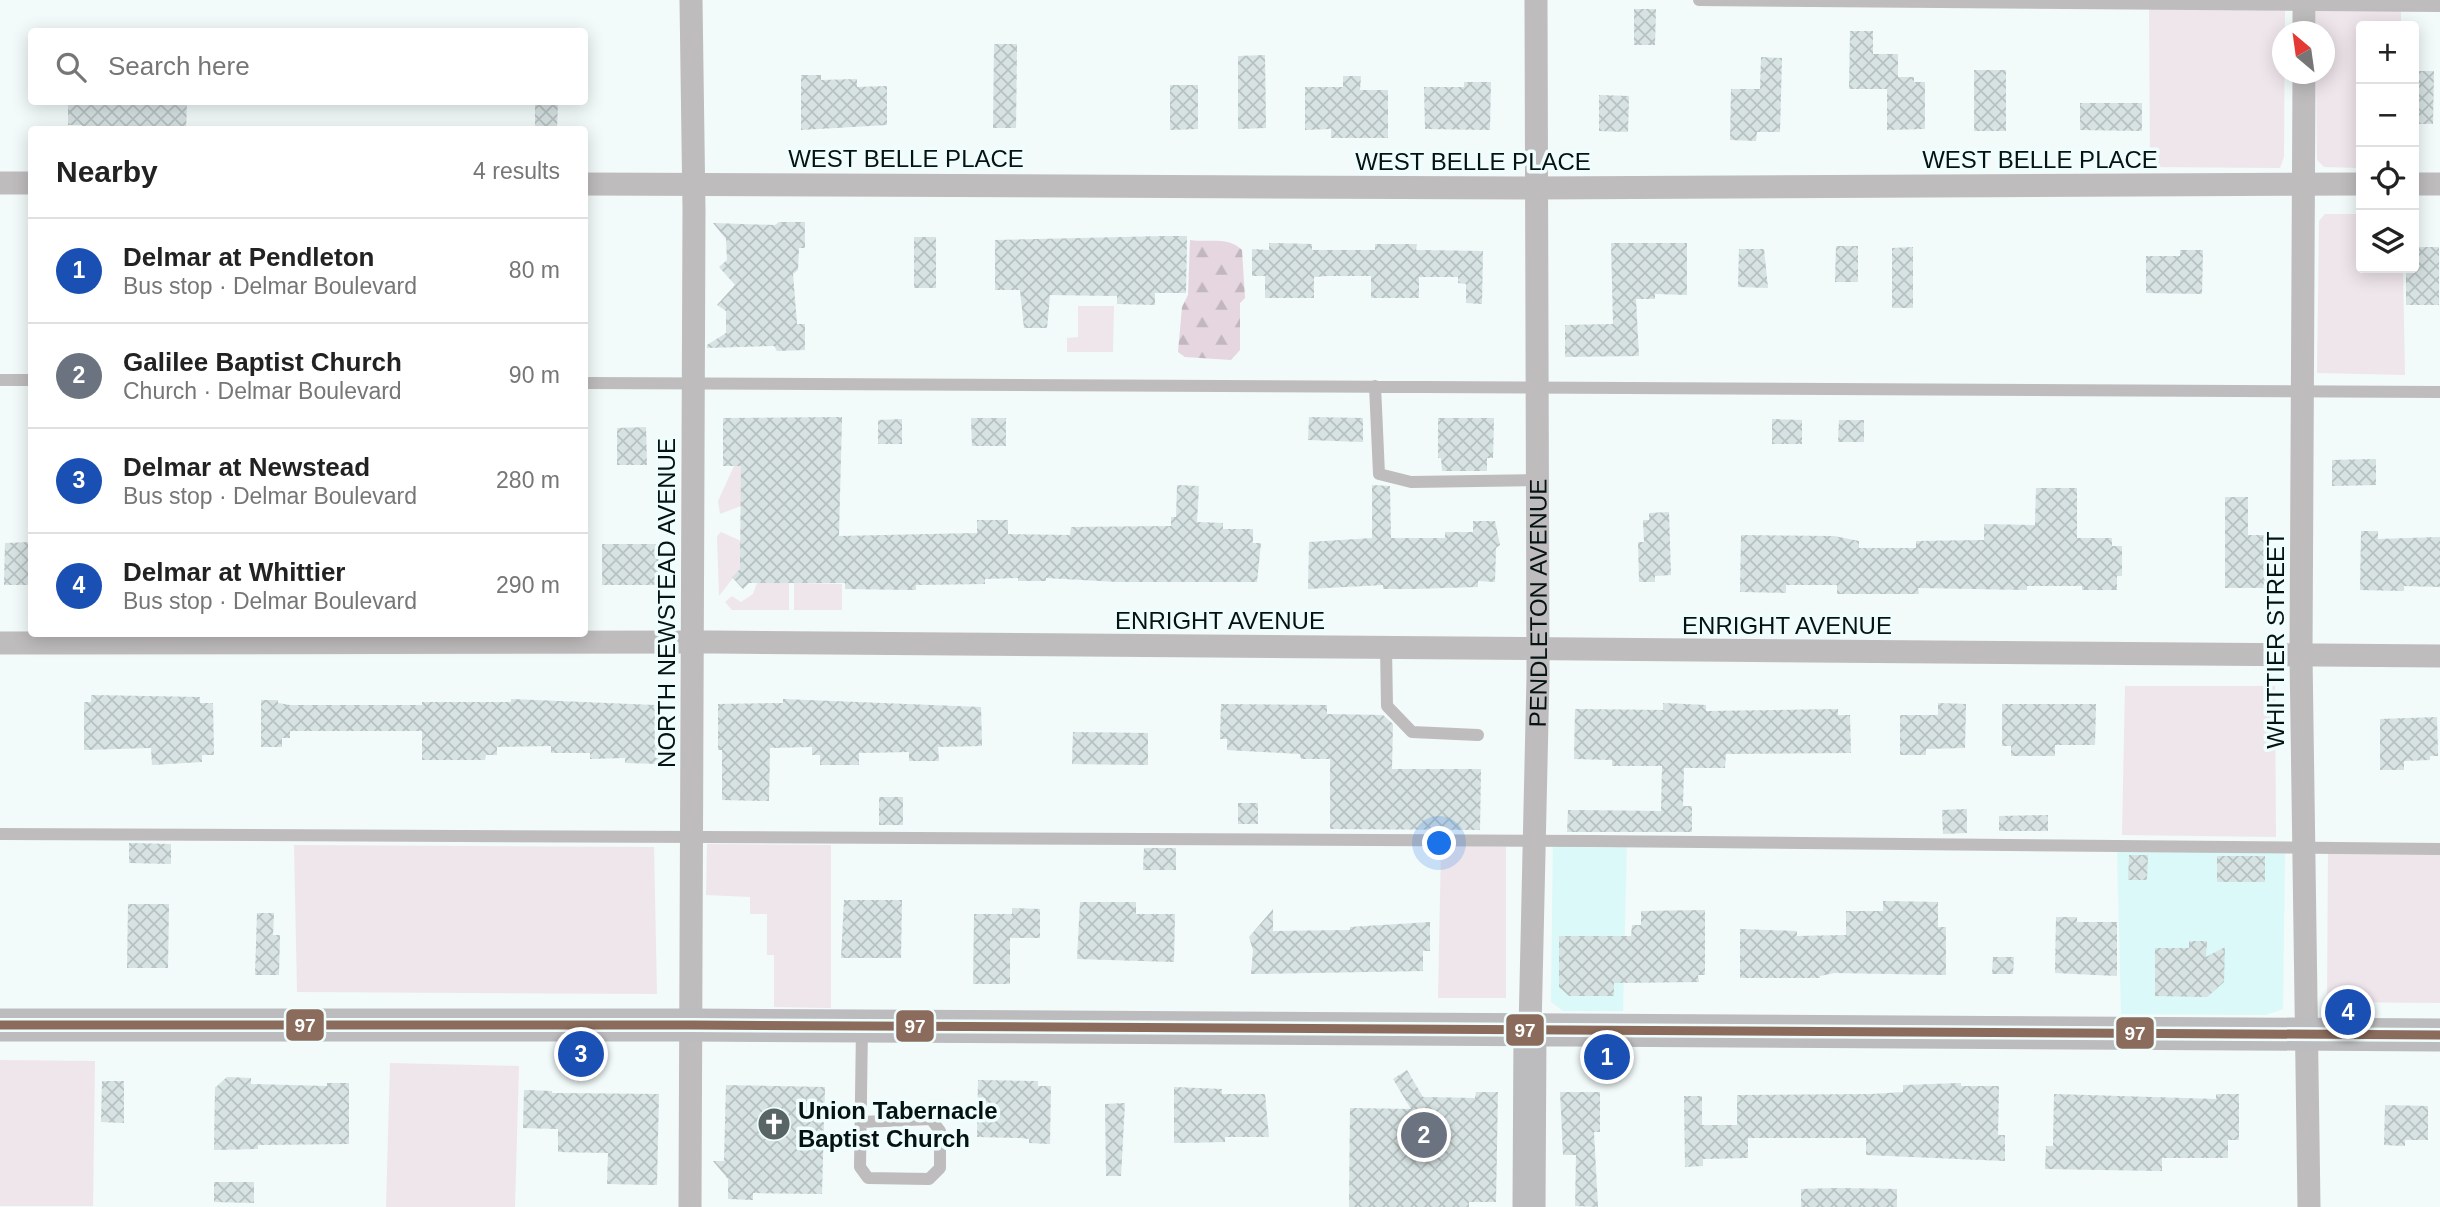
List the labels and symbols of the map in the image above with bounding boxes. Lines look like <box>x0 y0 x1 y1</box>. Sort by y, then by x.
north arrow <box>2272 21 2335 84</box>
street label: WEST BELLE PLACE <box>788 145 1024 172</box>
street label: WEST BELLE PLACE <box>1922 146 2158 173</box>
street label: WEST BELLE PLACE <box>1355 148 1591 175</box>
street label: NORTH NEWSTEAD AVENUE <box>653 438 680 768</box>
street label: PENDLETON AVENUE <box>1523 479 1552 728</box>
street label: WHITTIER STREET <box>2262 531 2289 749</box>
street label: ENRIGHT AVENUE <box>1115 607 1325 634</box>
street label: ENRIGHT AVENUE <box>1682 612 1892 639</box>
your location <box>1422 826 1456 860</box>
pin: 4 <box>2325 986 2371 1038</box>
line badge: 97 <box>285 1008 325 1042</box>
line badge: 97 <box>895 1009 935 1043</box>
line badge: 97 <box>1505 1013 1545 1047</box>
text: 97 <box>294 1015 316 1036</box>
text: 97 <box>904 1016 926 1037</box>
line badge: 97 <box>2115 1016 2155 1050</box>
text: 97 <box>1514 1020 1536 1041</box>
text: 97 <box>2124 1023 2146 1044</box>
pin: 3 <box>558 1028 604 1080</box>
pin: 1 <box>1584 1031 1630 1083</box>
place label: Union Tabernacle Baptist Church <box>798 1097 998 1152</box>
church icon: Union Tabernacle Baptist Church <box>755 1105 793 1143</box>
pin: 2 <box>1401 1109 1447 1161</box>

